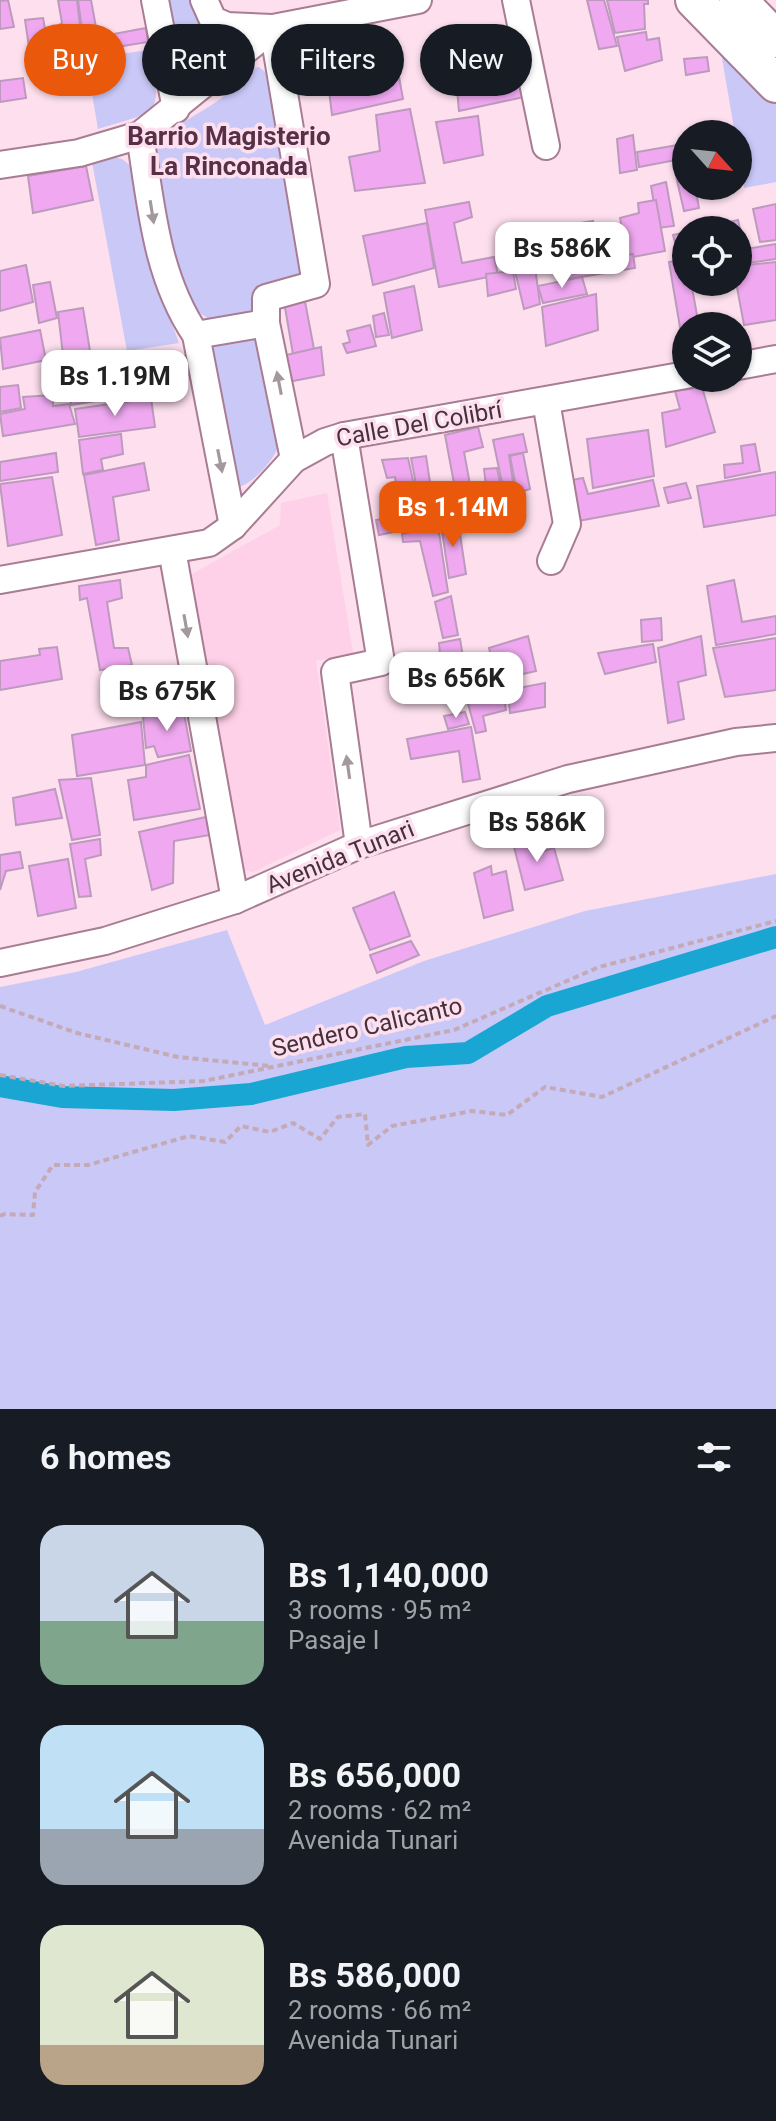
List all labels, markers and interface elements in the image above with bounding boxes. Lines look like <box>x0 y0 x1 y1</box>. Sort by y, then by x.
chip: Buy <box>24 24 126 96</box>
chip: Rent <box>142 24 255 96</box>
chip: Filters <box>271 24 404 96</box>
chip: New <box>420 24 532 96</box>
north arrow <box>672 120 752 200</box>
map controls <box>672 120 752 392</box>
district label: Barrio Magisterio La Rinconada <box>127 121 331 181</box>
one-way arrow <box>146 200 159 225</box>
button: locate <box>672 216 752 296</box>
pin: Bs 586K <box>488 222 636 290</box>
text: Bs 586K <box>513 233 611 263</box>
button: layers <box>672 312 752 392</box>
pin: Bs 1.19M <box>32 350 198 418</box>
text: Bs 1.19M <box>59 361 171 391</box>
one-way arrow <box>272 370 284 395</box>
street label: Calle Del Colibrí <box>334 395 505 452</box>
one-way arrow <box>215 448 227 473</box>
pin: Bs 1.14M <box>370 481 536 549</box>
text: Bs 1.14M <box>397 492 509 522</box>
one-way arrow <box>180 614 192 639</box>
pin: Bs 656K <box>382 652 530 720</box>
text: Bs 656K <box>407 663 505 693</box>
pin: Bs 675K <box>93 665 241 733</box>
text: Bs 675K <box>118 676 216 706</box>
one-way arrow <box>341 754 354 779</box>
pin: Bs 586K <box>463 796 611 864</box>
text: Bs 586K <box>488 807 586 837</box>
street label: Avenida Tunari <box>262 815 418 899</box>
street label: Sendero Calicanto <box>269 991 465 1063</box>
icon: filters <box>692 1435 736 1479</box>
text: 6 homes <box>40 1437 171 1477</box>
text: Bs 1,140,000 <box>288 1555 489 1595</box>
icon: home <box>104 1557 200 1653</box>
text: 3 rooms · 95 m² <box>288 1595 471 1625</box>
text: Pasaje I <box>288 1625 380 1655</box>
text: Bs 656,000 <box>288 1755 461 1795</box>
icon: home <box>104 1757 200 1853</box>
text: 2 rooms · 62 m² <box>288 1795 471 1825</box>
text: Avenida Tunari <box>288 1825 458 1855</box>
text: Bs 586,000 <box>288 1955 461 1995</box>
icon: home <box>104 1957 200 2053</box>
text: 2 rooms · 66 m² <box>288 1995 471 2025</box>
text: Avenida Tunari <box>288 2025 458 2055</box>

